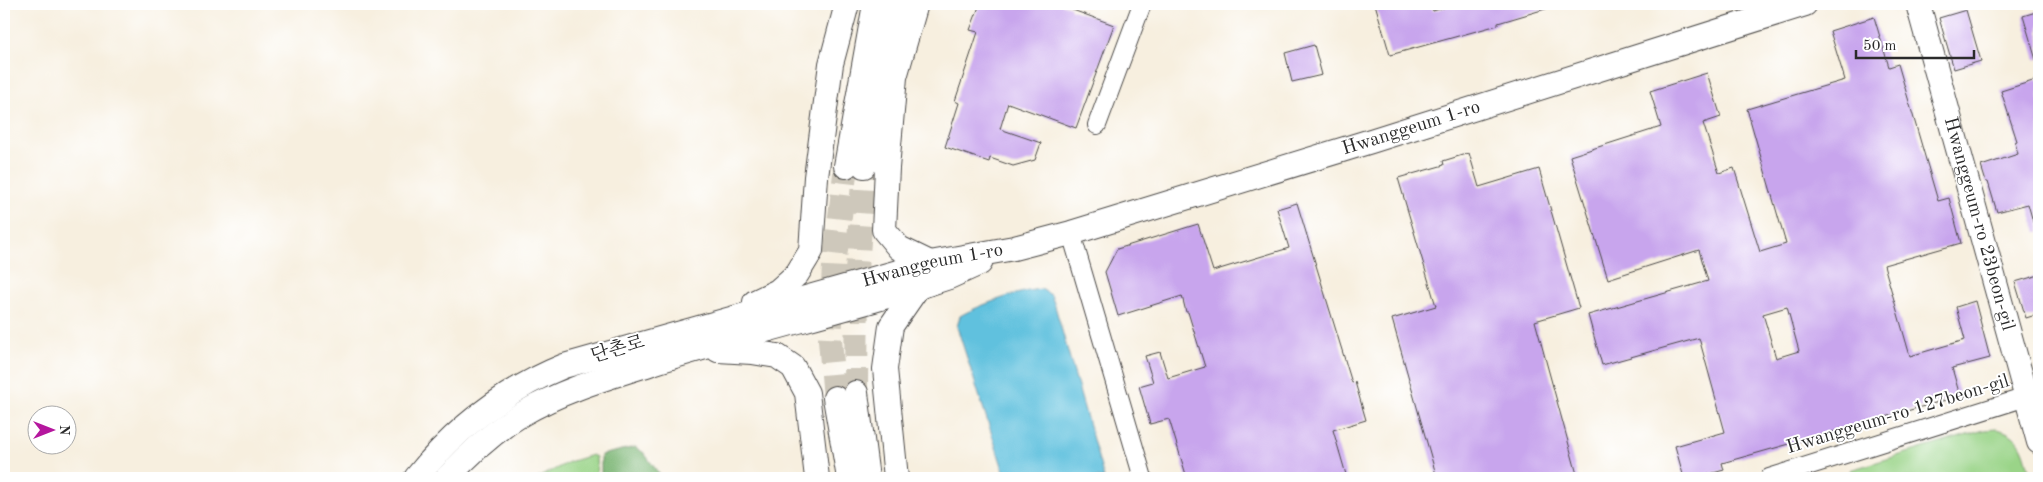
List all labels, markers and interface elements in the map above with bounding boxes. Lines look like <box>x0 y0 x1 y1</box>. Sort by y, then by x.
scale bar <box>1856 28 1973 60</box>
text: 50 m <box>1863 39 1897 54</box>
street label: Hwanggeum 1-ro <box>1340 98 1483 159</box>
street label: Hwanggeum-ro 23beon-gil <box>1940 115 2017 333</box>
street label: Hwanggeum 1-ro <box>860 241 1005 291</box>
street label: 단촌로 <box>588 330 647 367</box>
street label: Hwanggeum-ro 127beon-gil <box>1784 372 2012 458</box>
north arrow <box>28 404 78 454</box>
text: N <box>57 425 71 436</box>

